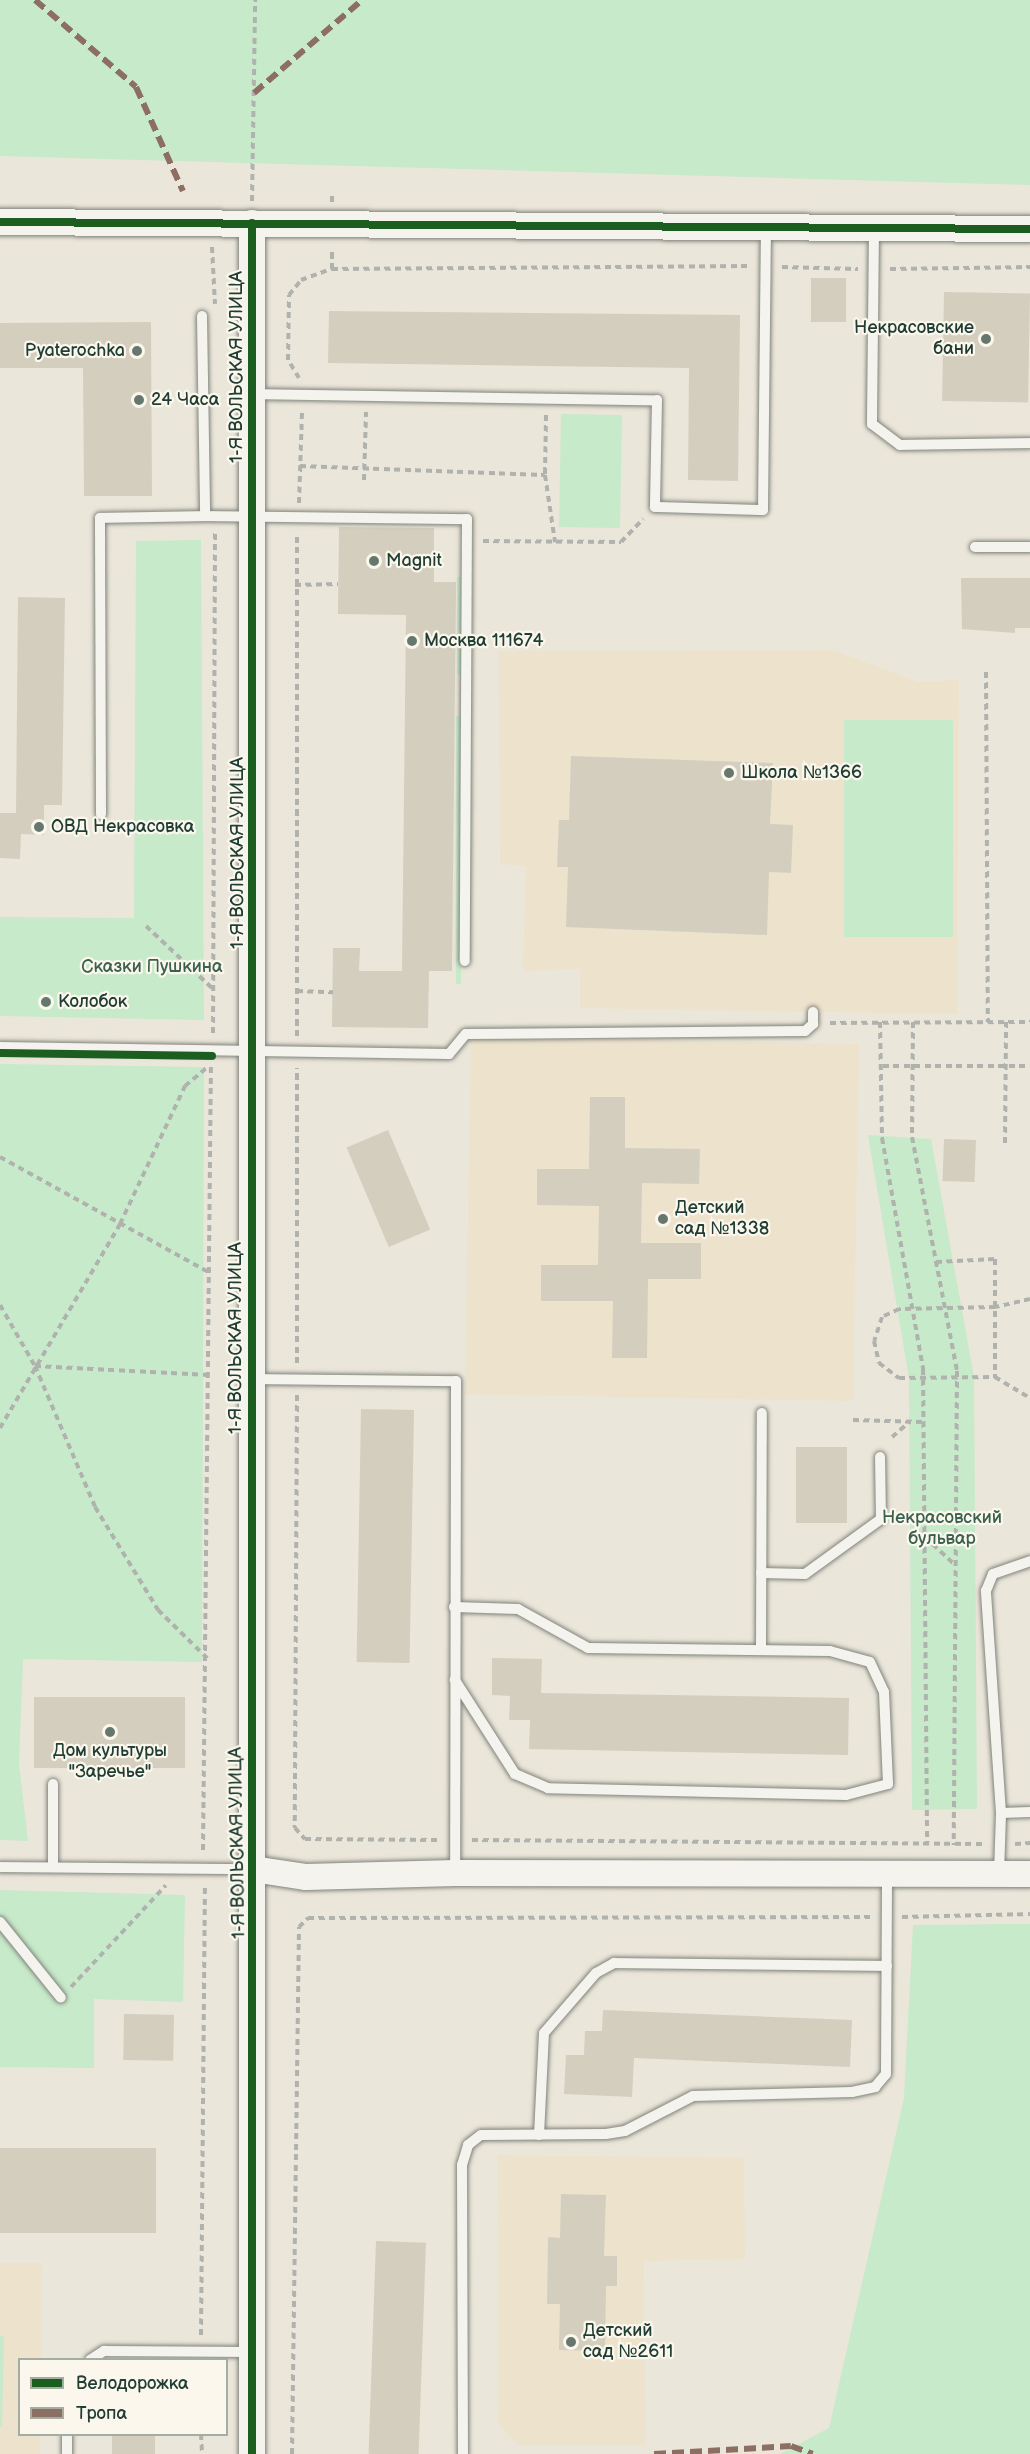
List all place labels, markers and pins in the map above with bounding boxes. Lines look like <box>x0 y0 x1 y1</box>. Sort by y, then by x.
place label: Некрасовские бани <box>854 318 974 360</box>
marker: Некрасовские бани <box>979 332 993 346</box>
place label: Pyaterochka <box>25 340 125 362</box>
marker: Pyaterochka <box>130 344 144 358</box>
place label: 24 Часа <box>151 389 219 411</box>
marker: 24 Часа <box>132 393 146 407</box>
place label: Magnit <box>386 550 442 572</box>
marker: Magnit <box>367 554 381 568</box>
place label: Москва 111674 <box>424 630 543 652</box>
marker: Москва 111674 <box>405 634 419 648</box>
place label: Школа №1366 <box>741 762 862 784</box>
marker: Школа №1366 <box>722 766 736 780</box>
place label: ОВД Некрасовка <box>51 816 194 838</box>
marker: ОВД Некрасовка <box>32 820 46 834</box>
place label: Колобок <box>58 991 127 1013</box>
marker: Колобок <box>39 995 53 1009</box>
place label: Детский сад №1338 <box>675 1198 769 1240</box>
marker: Детский сад №1338 <box>656 1212 670 1226</box>
marker: Дом культуры "Заречье" <box>103 1725 117 1739</box>
place label: Дом культуры "Заречье" <box>53 1741 167 1784</box>
place label: Детский сад №2611 <box>583 2321 673 2364</box>
marker: Детский сад №2611 <box>564 2335 578 2349</box>

